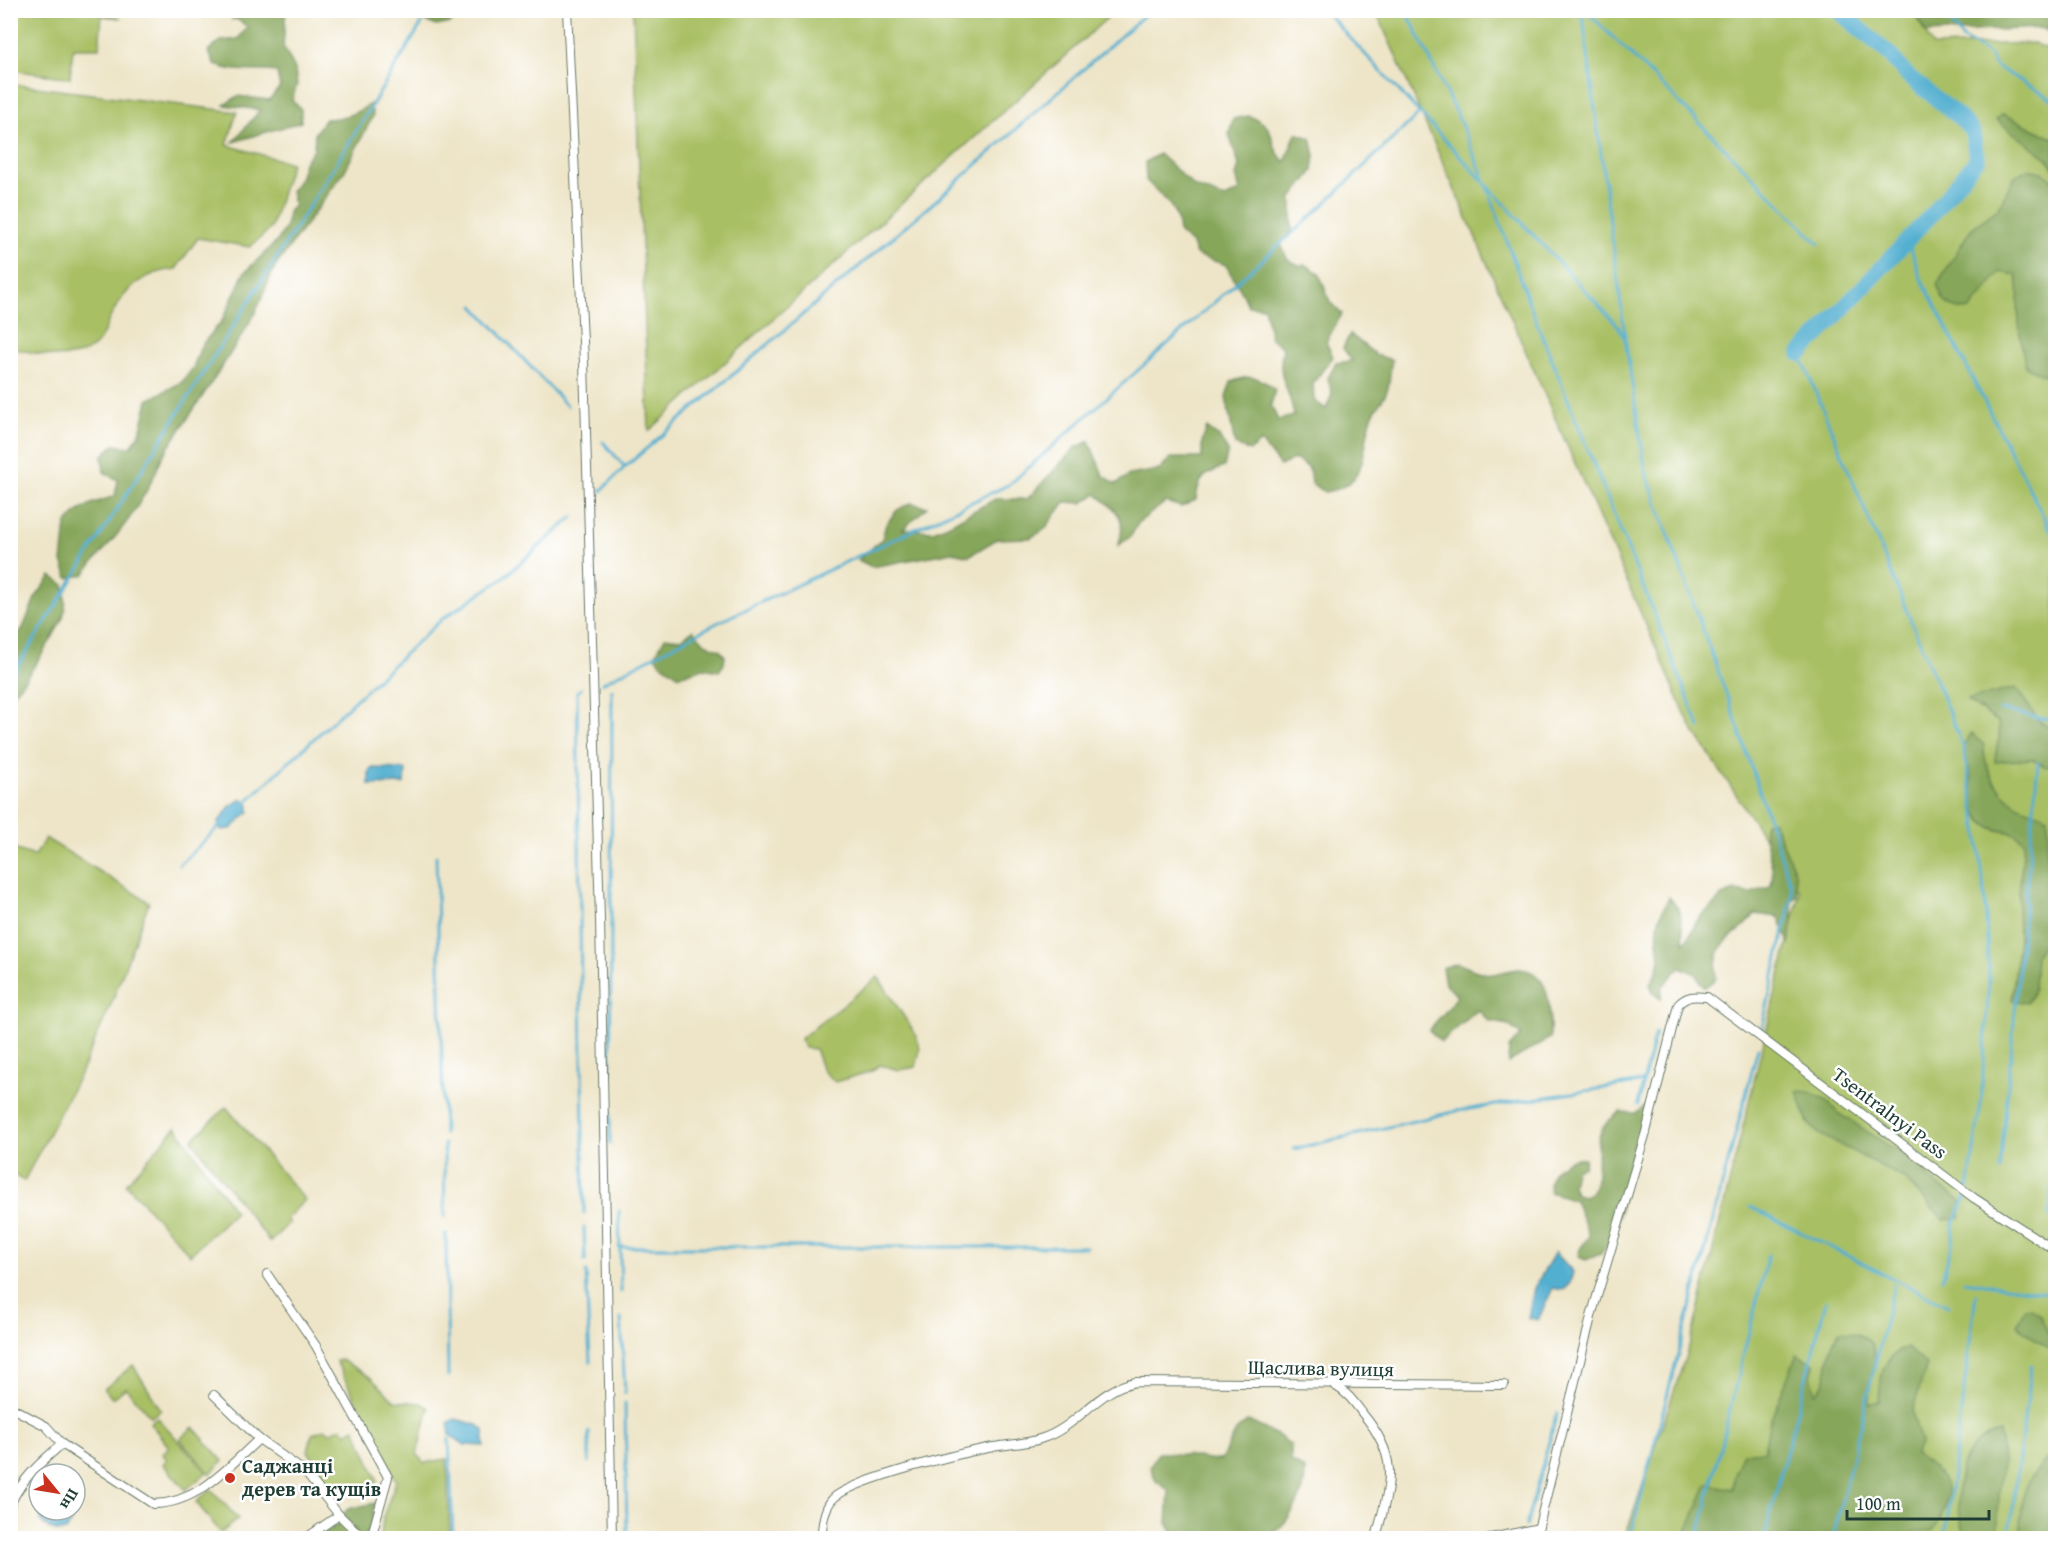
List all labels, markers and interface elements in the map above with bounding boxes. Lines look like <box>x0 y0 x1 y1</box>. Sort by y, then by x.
street label: Tsentralnyi Pass <box>1827 1060 1954 1166</box>
street label: Щаслива вулиця <box>1248 1352 1394 1383</box>
place label: Саджанці дерев та кущів <box>242 1451 381 1503</box>
north arrow <box>27 1462 87 1522</box>
marker: Саджанці дерев та кущів <box>223 1471 237 1485</box>
scale bar <box>1847 1483 1990 1521</box>
text: Пн <box>54 1485 86 1515</box>
text: 100 m <box>1856 1490 1901 1517</box>

